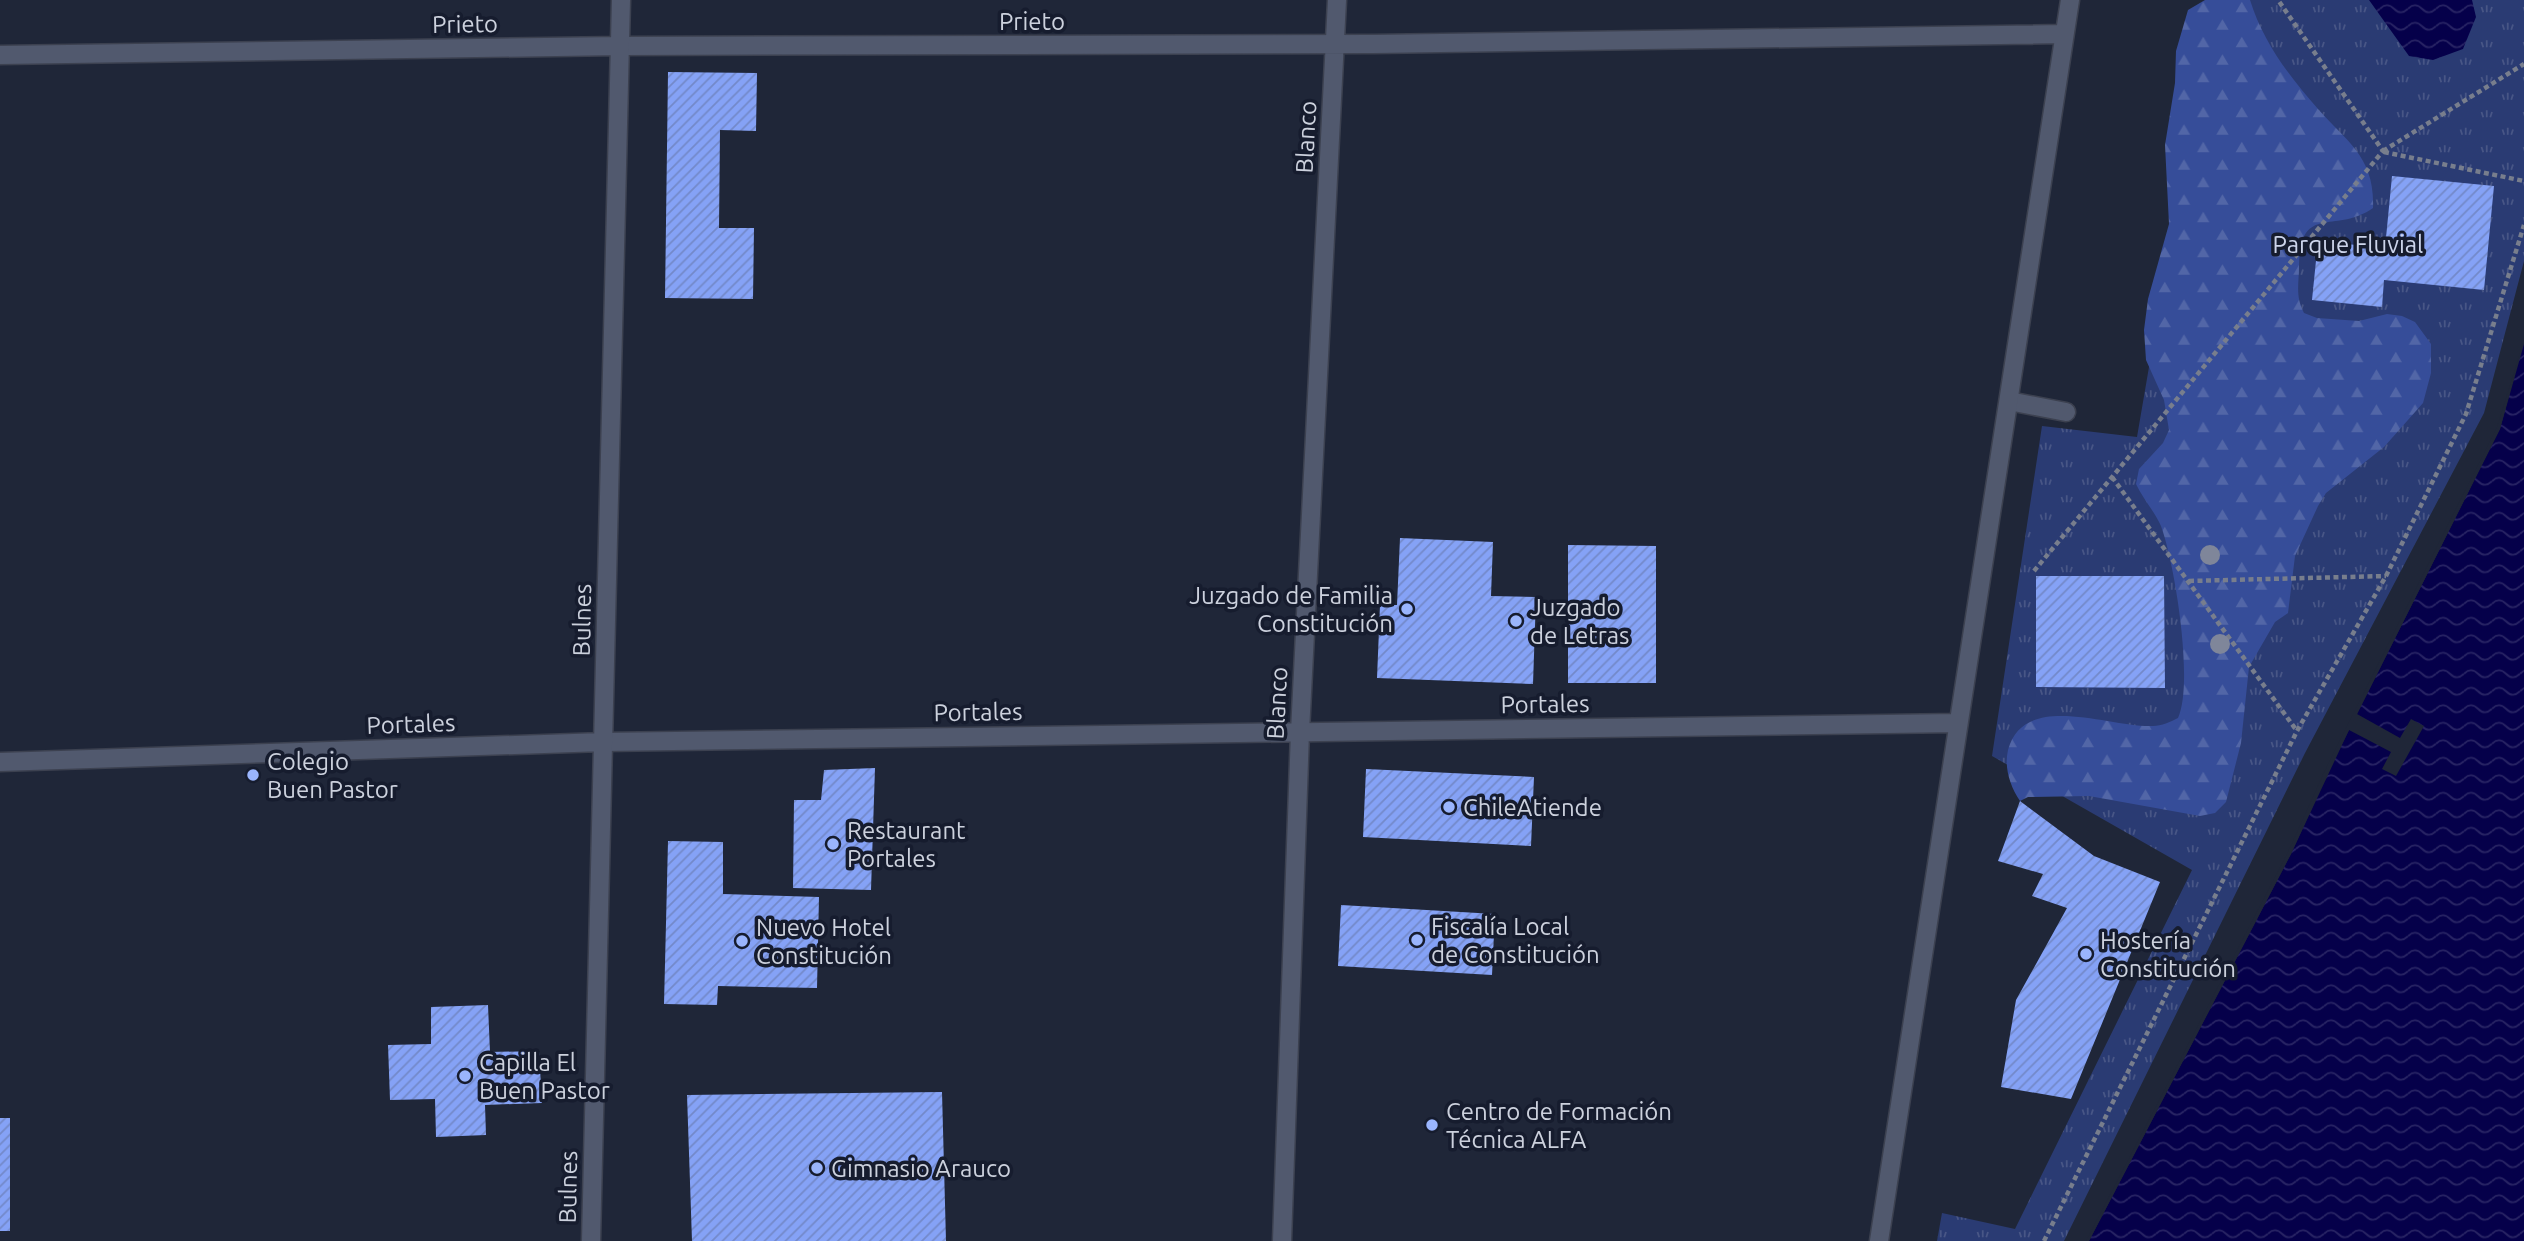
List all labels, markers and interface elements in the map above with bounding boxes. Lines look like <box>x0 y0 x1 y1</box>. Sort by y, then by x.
street label: Prieto <box>999 8 1065 35</box>
street label: Prieto <box>432 10 498 38</box>
street label: Blanco <box>1291 100 1321 174</box>
park label: Parque Fluvial <box>2273 231 2423 258</box>
place label: Juzgado de Familia Constitución <box>1189 582 1393 637</box>
street label: Bulnes <box>568 583 596 657</box>
place label: Juzgado de Letras <box>1530 594 1630 649</box>
marker: Juzgado de Familia Constitución <box>1399 601 1415 617</box>
marker: Juzgado de Letras <box>1508 613 1524 629</box>
street label: Blanco <box>1262 666 1292 740</box>
street label: Portales <box>1500 690 1590 718</box>
street label: Portales <box>933 698 1023 726</box>
street label: Portales <box>366 709 456 739</box>
place label: Colegio Buen Pastor <box>267 748 398 803</box>
marker: Colegio Buen Pastor <box>245 767 261 783</box>
place label: ChileAtiende <box>1463 794 1602 821</box>
marker: ChileAtiende <box>1441 799 1457 815</box>
place label: Restaurant Portales <box>847 817 966 872</box>
marker: Restaurant Portales <box>825 836 841 852</box>
place label: Fiscalía Local de Constitución <box>1431 913 1600 968</box>
place label: Nuevo Hotel Constitución <box>756 914 892 969</box>
place label: Hostería Constitución <box>2100 927 2236 982</box>
marker: Fiscalía Local de Constitución <box>1409 932 1425 948</box>
marker: Nuevo Hotel Constitución <box>734 933 750 949</box>
marker: Hostería Constitución <box>2078 946 2094 962</box>
place label: Capilla El Buen Pastor <box>479 1049 610 1104</box>
marker: Capilla El Buen Pastor <box>457 1068 473 1084</box>
place label: Centro de Formación Técnica ALFA <box>1446 1098 1672 1153</box>
marker: Centro de Formación Técnica ALFA <box>1424 1117 1440 1133</box>
street label: Bulnes <box>554 1150 582 1224</box>
place label: Gimnasio Arauco <box>831 1155 1011 1182</box>
marker: Gimnasio Arauco <box>809 1160 825 1176</box>

